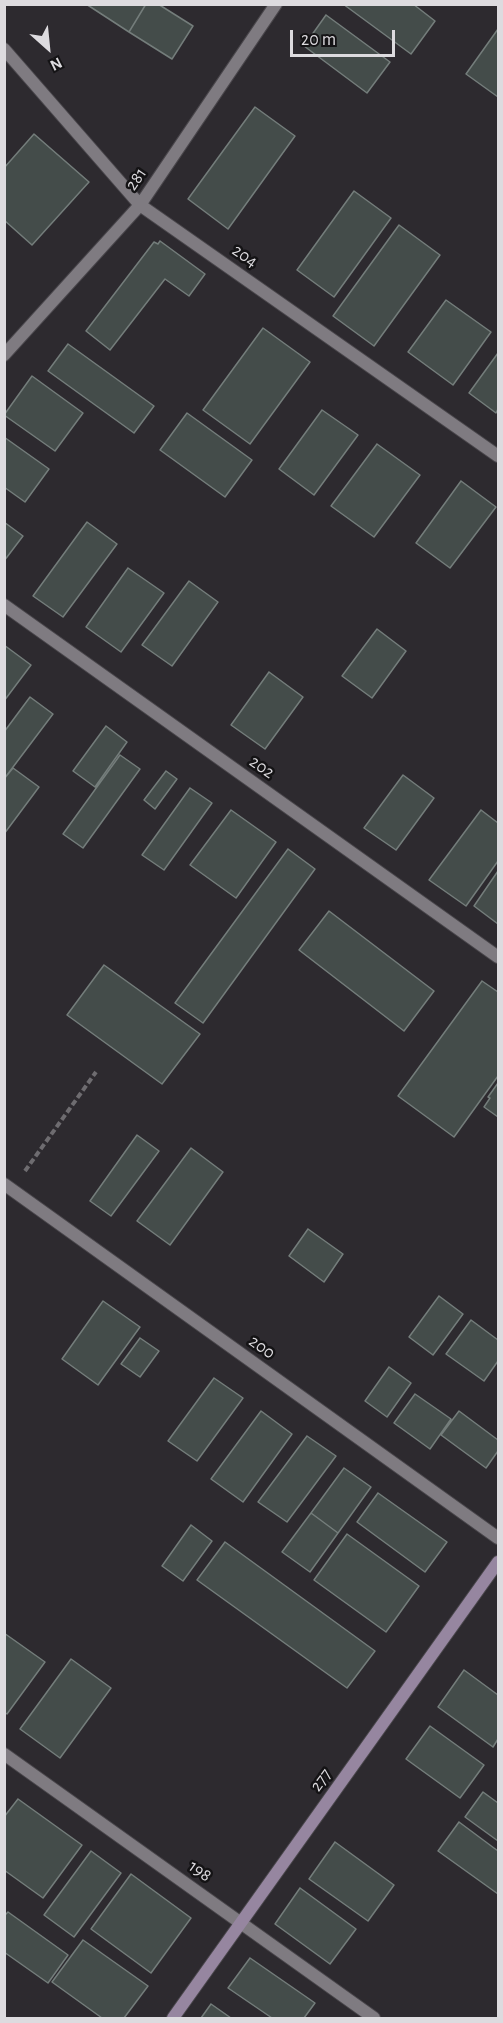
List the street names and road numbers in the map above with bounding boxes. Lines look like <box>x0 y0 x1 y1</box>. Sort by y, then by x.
street label: 281 <box>121 163 151 195</box>
street label: 204 <box>228 240 262 272</box>
street label: 202 <box>245 751 279 783</box>
street label: 200 <box>245 1330 279 1364</box>
street label: 277 <box>305 1764 337 1796</box>
street label: 198 <box>184 1856 216 1886</box>

